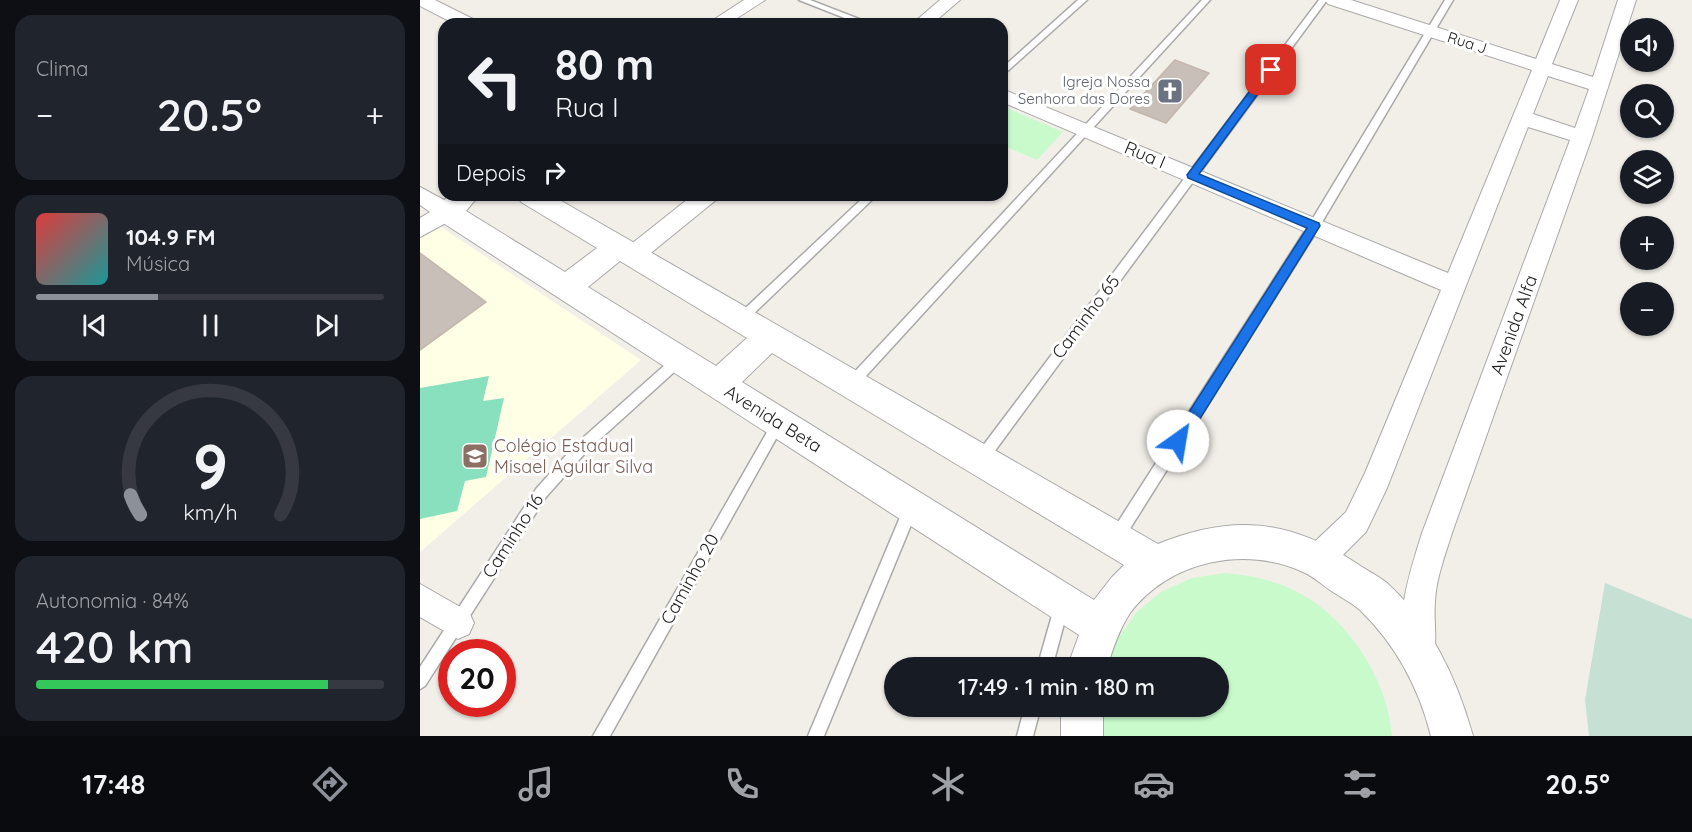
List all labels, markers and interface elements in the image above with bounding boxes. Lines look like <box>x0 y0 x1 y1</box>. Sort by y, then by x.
map controls <box>1620 18 1674 336</box>
button: sound <box>1620 18 1674 72</box>
street label: Rua J <box>1445 27 1489 58</box>
text: 80 m <box>555 38 654 91</box>
icon: left <box>456 42 534 120</box>
pin <box>1245 44 1296 95</box>
icon: arrive <box>1254 53 1287 86</box>
text: Clima <box>36 56 88 81</box>
place label: Igreja Nossa Senhora das Dores <box>1018 72 1150 108</box>
church icon: Igreja Nossa Senhora das Dores <box>1155 76 1185 106</box>
button: search <box>1620 84 1674 138</box>
text: 20.5° <box>157 86 262 142</box>
text: Rua I <box>555 90 619 124</box>
text: − <box>36 94 53 135</box>
text: + <box>365 94 384 135</box>
street label: Rua I <box>1121 136 1169 173</box>
button: layers <box>1620 150 1674 204</box>
icon: right <box>538 156 571 189</box>
text: Depois <box>456 159 526 187</box>
button: + <box>1620 216 1674 270</box>
text: 104.9 FM <box>126 223 216 251</box>
text: Música <box>126 251 190 276</box>
street label: Caminho 65 <box>1047 270 1125 363</box>
street label: Avenida Alfa <box>1485 272 1542 378</box>
button: − <box>1620 282 1674 336</box>
icon: previous <box>78 309 111 342</box>
icon: pause <box>194 309 227 342</box>
icon: next <box>310 309 343 342</box>
street label: Avenida Beta <box>720 380 826 458</box>
position arrow <box>1146 409 1210 473</box>
text: 9 <box>192 427 228 505</box>
place label: Colégio Estadual Misael Aguilar Silva <box>494 434 653 478</box>
school or university icon: Colégio Estadual Misael Aguilar Silva <box>460 441 490 471</box>
street label: Caminho 16 <box>477 489 548 582</box>
text: km/h <box>183 500 237 526</box>
street label: Caminho 20 <box>655 529 724 628</box>
text: Autonomia · 84% <box>36 588 189 613</box>
text: 420 km <box>36 618 193 674</box>
speed limit sign: 20 <box>438 639 516 717</box>
text: 17:49 · 1 min · 180 m <box>958 673 1155 701</box>
icon: directions <box>309 763 351 805</box>
icon: music <box>515 763 557 805</box>
icon: phone <box>721 763 763 805</box>
icon: climate <box>927 763 969 805</box>
icon: car <box>1133 763 1175 805</box>
icon: filters <box>1339 763 1381 805</box>
text: 17:48 <box>82 767 145 801</box>
text: 20.5° <box>1545 767 1610 801</box>

